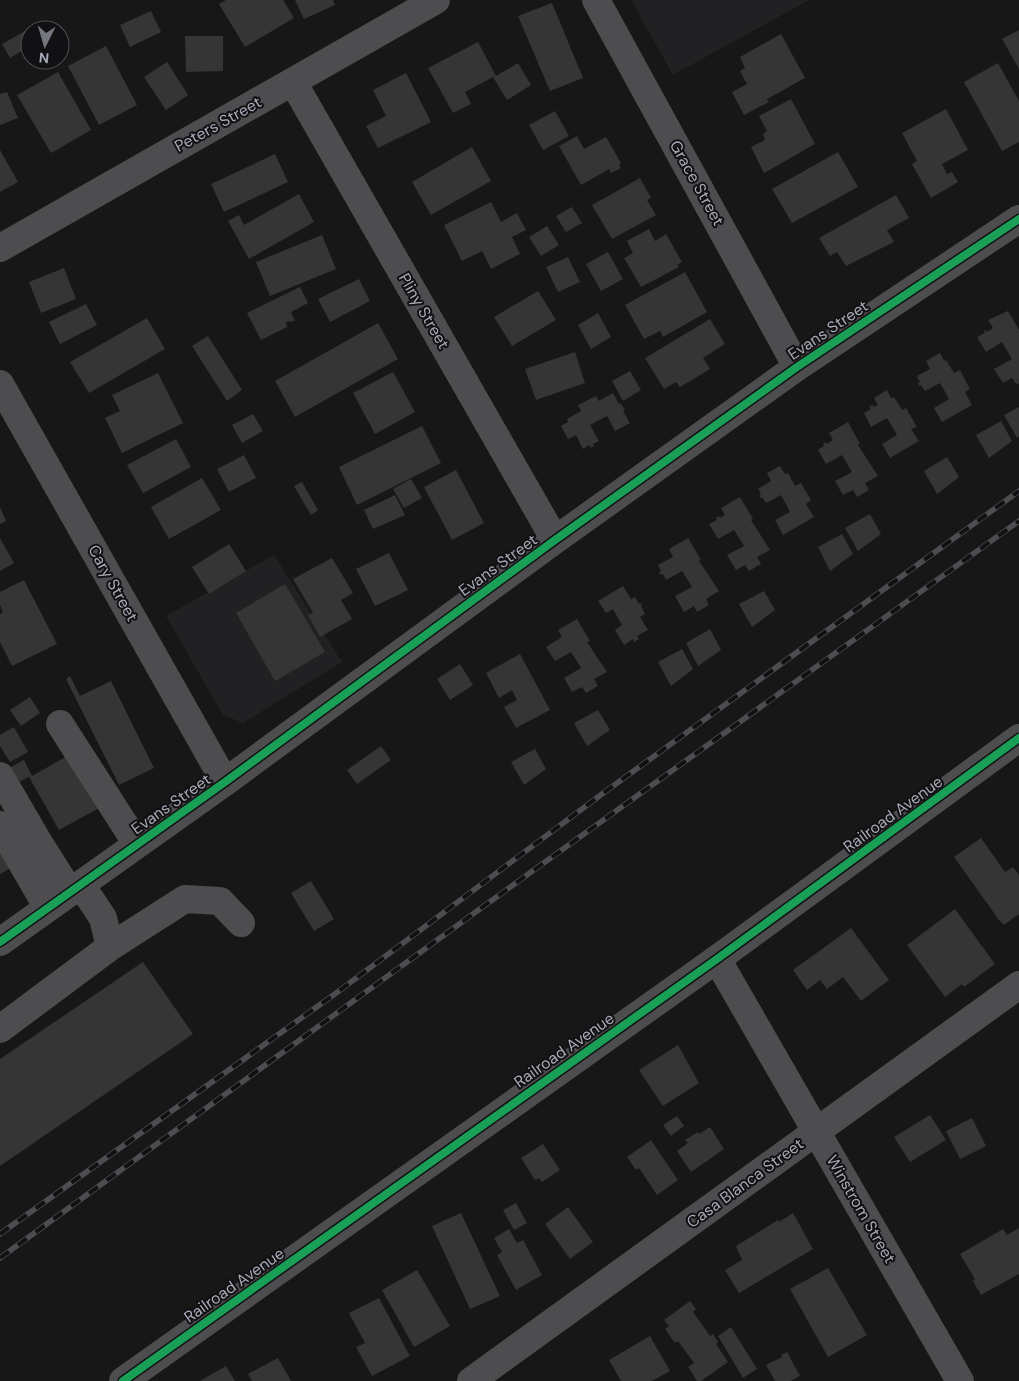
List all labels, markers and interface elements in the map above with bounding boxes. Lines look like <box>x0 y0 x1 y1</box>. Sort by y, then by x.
north arrow <box>20 20 70 70</box>
text: N <box>38 49 50 67</box>
street label: Peters Street <box>171 91 265 157</box>
street label: Grace Street <box>665 137 729 229</box>
street label: Pliny Street <box>394 269 454 353</box>
street label: Evans Street <box>784 295 872 365</box>
street label: Evans Street <box>454 529 542 601</box>
street label: Cary Street <box>83 541 143 625</box>
street label: Evans Street <box>127 769 215 839</box>
street label: Railroad Avenue <box>839 771 947 857</box>
street label: Railroad Avenue <box>510 1008 618 1092</box>
street label: Casa Blanca Street <box>682 1133 808 1233</box>
street label: Winstrom Street <box>822 1151 900 1267</box>
street label: Railroad Avenue <box>180 1243 288 1327</box>

